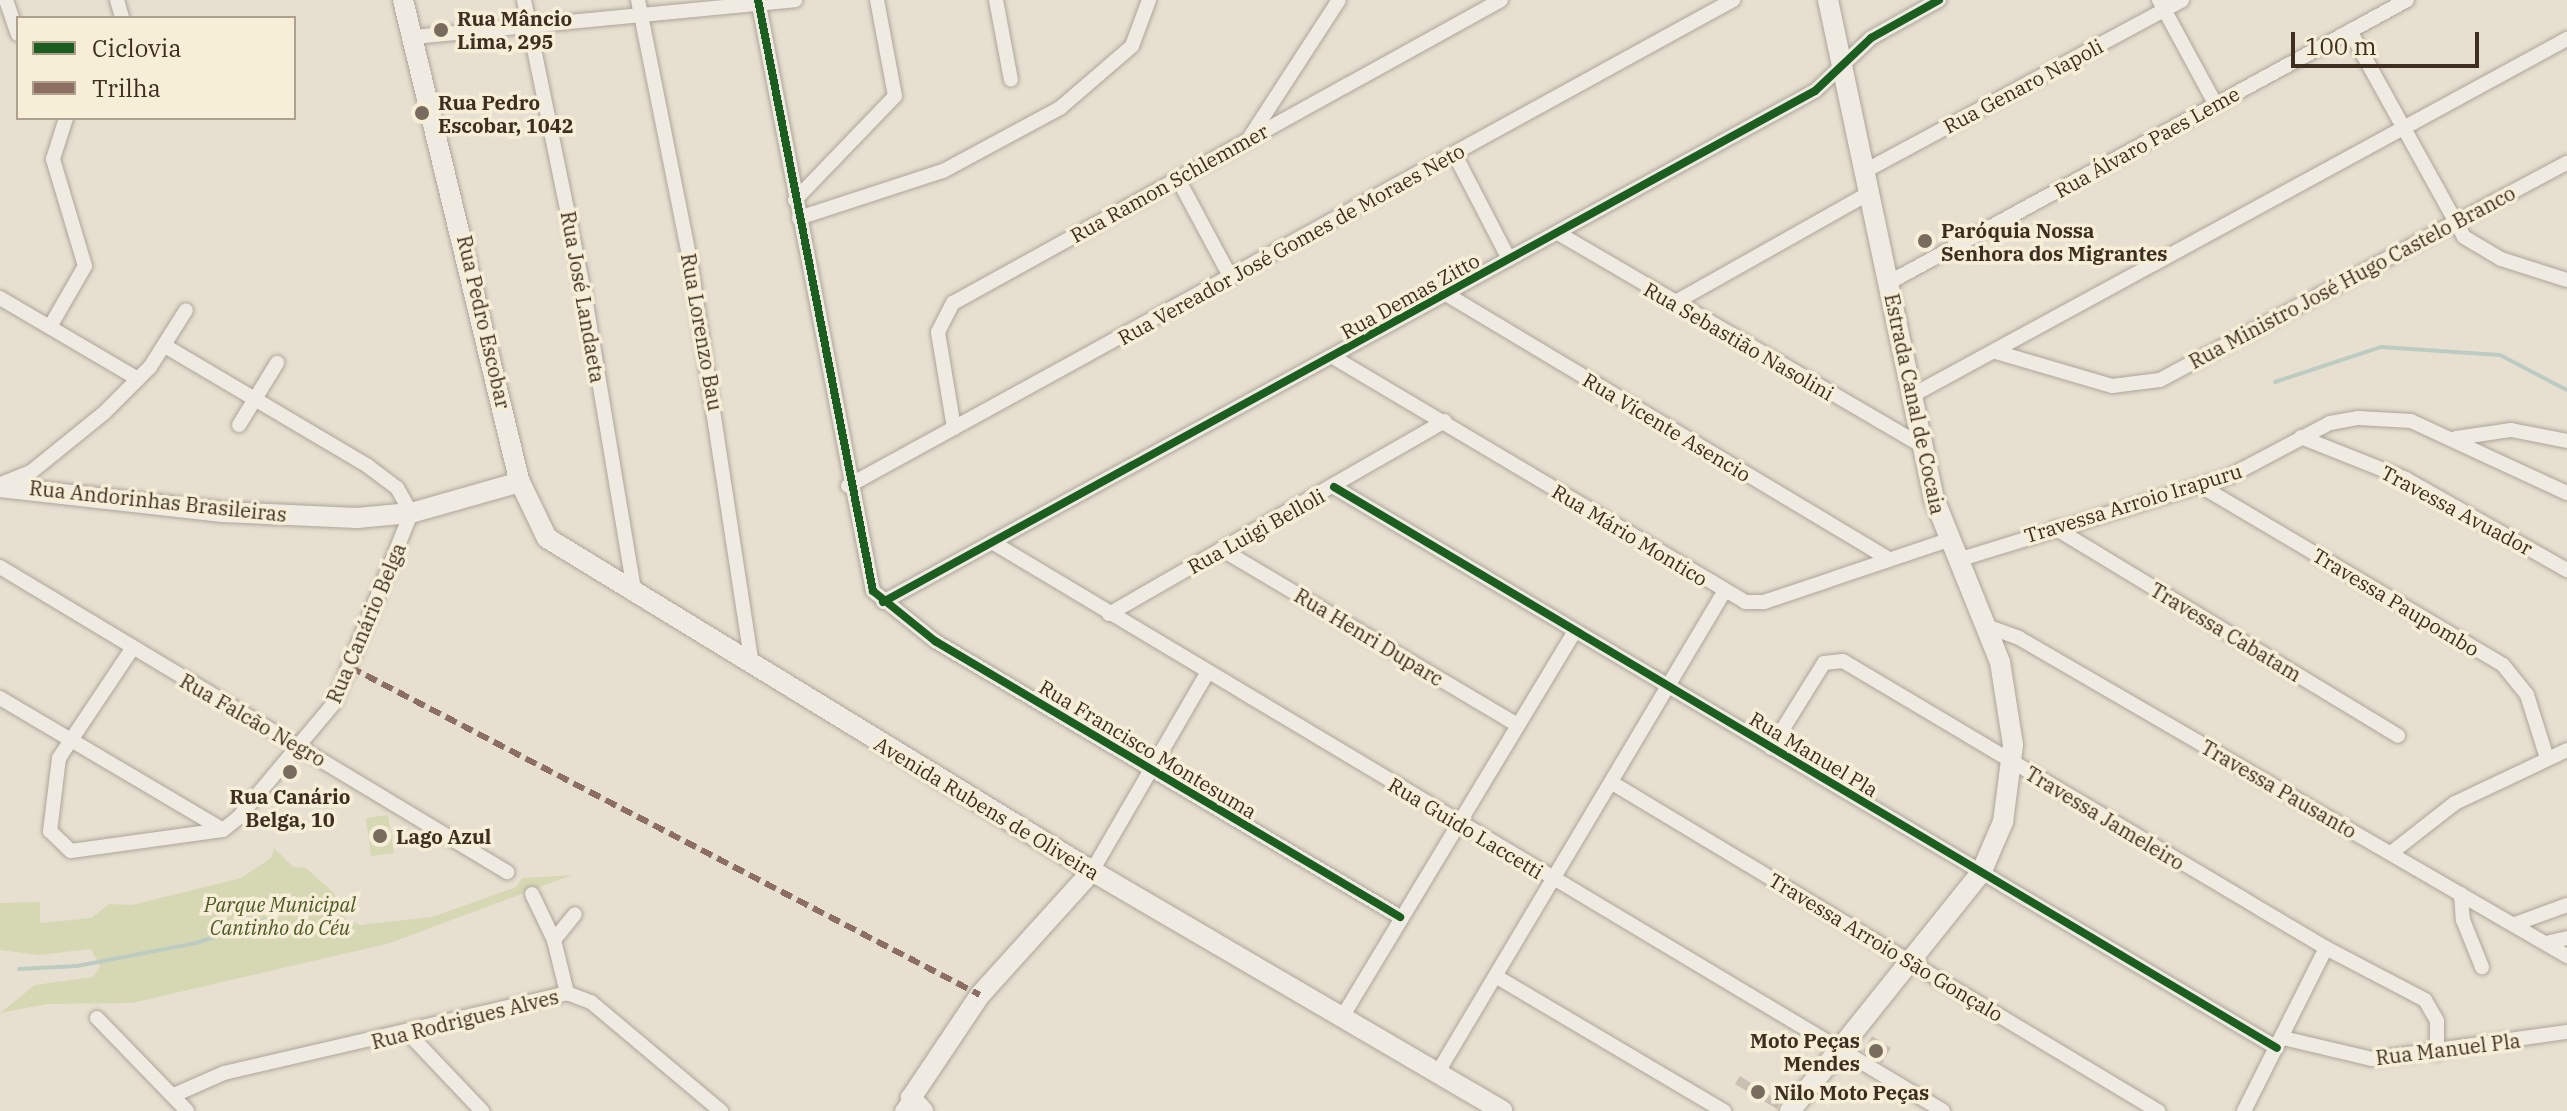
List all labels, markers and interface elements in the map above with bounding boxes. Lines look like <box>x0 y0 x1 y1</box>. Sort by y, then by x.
place label: Rua Mâncio Lima, 295 <box>457 6 572 53</box>
legend <box>16 16 296 120</box>
scale bar <box>2295 16 2483 66</box>
marker: Rua Mâncio Lima, 295 <box>432 21 450 39</box>
text: 100 m <box>2305 30 2377 62</box>
text: Ciclovia <box>92 32 182 64</box>
street label: Rua Genaro Napoli <box>1939 34 2107 138</box>
text: Trilha <box>92 72 161 104</box>
street label: Rua Álvaro Paes Leme <box>2050 81 2244 203</box>
place label: Rua Pedro Escobar, 1042 <box>438 90 574 137</box>
marker: Rua Pedro Escobar, 1042 <box>413 104 431 122</box>
street label: Rua Ramon Schlemmer <box>1066 119 1272 247</box>
street label: Rua Vereador José Gomes de Moraes Neto <box>1113 138 1469 350</box>
street label: Rua Ministro José Hugo Castelo Branco <box>2185 180 2519 374</box>
street label: Rua José Landaeta <box>556 209 610 385</box>
place label: Paróquia Nossa Senhora dos Migrantes <box>1941 218 2167 265</box>
marker: Paróquia Nossa Senhora dos Migrantes <box>1916 232 1934 250</box>
street label: Rua Pedro Escobar <box>452 233 516 411</box>
street label: Rua Demas Zitto <box>1337 248 1483 344</box>
street label: Rua Lorenzo Bau <box>676 251 728 413</box>
street label: Rua Sebastião Nasolini <box>1640 277 1838 405</box>
street label: Estrada Canal de Cocaia <box>1880 291 1950 517</box>
street label: Rua Vicente Asencio <box>1579 367 1755 487</box>
street label: Travessa Arroio Irapuru <box>2021 458 2245 548</box>
street label: Travessa Avuador <box>2377 460 2537 560</box>
street label: Rua Andorinhas Brasileiras <box>28 476 288 526</box>
street label: Rua Mário Montico <box>1548 479 1712 591</box>
street label: Rua Luigi Belloli <box>1183 483 1329 579</box>
street label: Rua Canário Belga <box>321 539 411 707</box>
street label: Travessa Paupombo <box>2308 543 2484 661</box>
street label: Travessa Cabatam <box>2146 577 2306 687</box>
street label: Rua Henri Duparc <box>1290 583 1448 691</box>
street label: Rua Falcão Negro <box>176 669 330 771</box>
street label: Rua Francisco Montesuma <box>1035 674 1261 824</box>
street label: Rua Manuel Pla <box>1745 706 1883 802</box>
street label: Avenida Rubens de Oliveira <box>870 731 1104 885</box>
street label: Travessa Pausanto <box>2197 735 2361 843</box>
street label: Travessa Jameleiro <box>2021 761 2189 875</box>
marker: Rua Canário Belga, 10 <box>281 763 299 781</box>
street label: Rua Guido Laccetti <box>1384 772 1548 884</box>
place label: Rua Canário Belga, 10 <box>230 784 350 831</box>
place label: Lago Azul <box>396 824 491 848</box>
marker: Lago Azul <box>371 827 389 845</box>
street label: Travessa Arroio São Gonçalo <box>1765 867 2007 1027</box>
park label: Parque Municipal Cantinho do Céu <box>204 893 356 940</box>
street label: Rua Rodrigues Alves <box>369 984 561 1054</box>
place label: Moto Peças Mendes <box>1750 1028 1860 1075</box>
street label: Rua Manuel Pla <box>2374 1028 2522 1070</box>
marker: Moto Peças Mendes <box>1867 1042 1885 1060</box>
place label: Nilo Moto Peças <box>1774 1080 1929 1104</box>
marker: Nilo Moto Peças <box>1749 1083 1767 1101</box>

